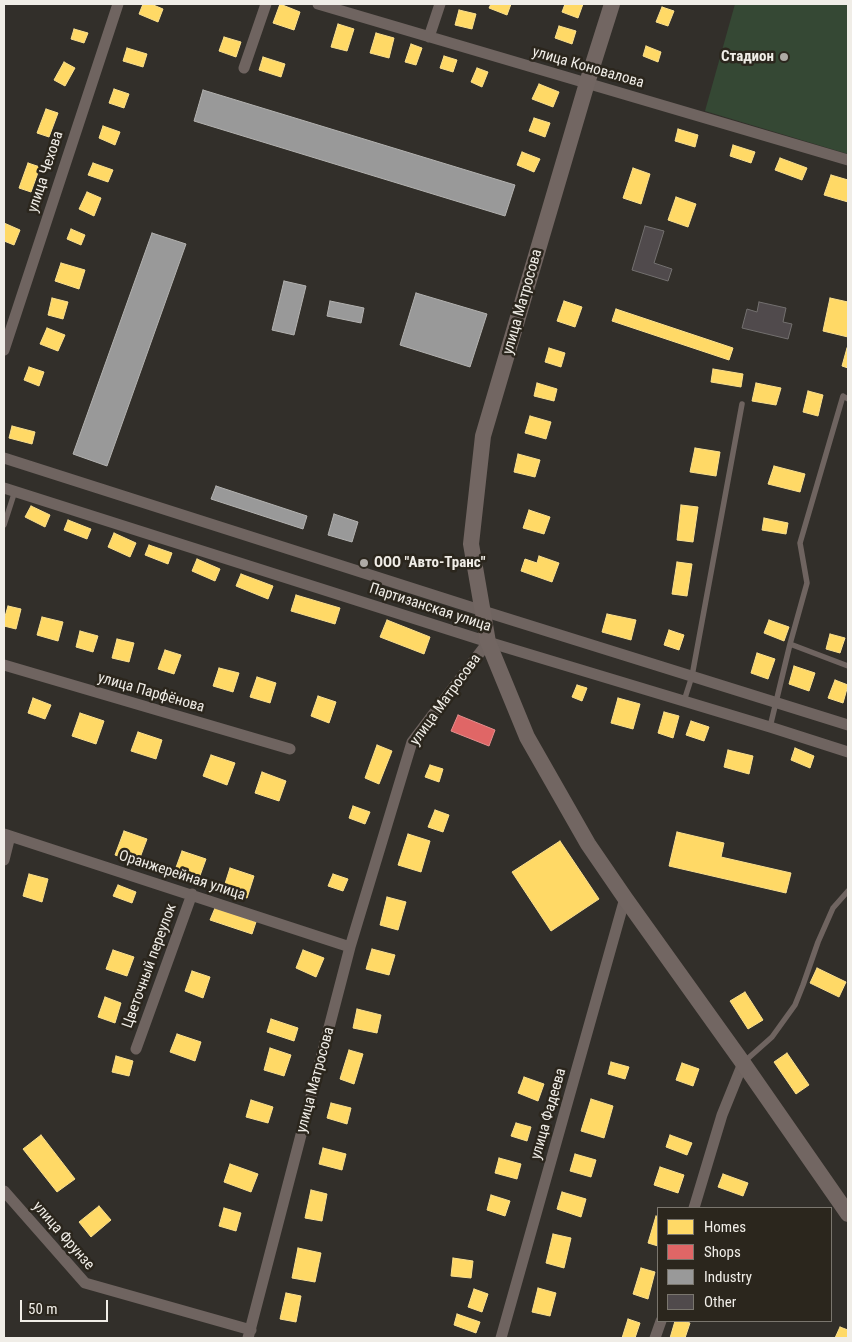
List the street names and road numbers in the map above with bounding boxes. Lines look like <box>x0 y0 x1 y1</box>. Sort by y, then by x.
street label: улица Коновалова <box>530 43 646 93</box>
street label: улица Чехова <box>24 129 68 215</box>
street label: улица Матросова <box>499 247 547 357</box>
street label: Партизанская улица <box>367 580 493 636</box>
street label: улица Матросова <box>407 651 485 749</box>
street label: улица Парфёнова <box>96 669 206 717</box>
street label: Оранжерейная улица <box>116 847 248 905</box>
street label: Цветочный переулок <box>119 901 181 1031</box>
street label: улица Матросова <box>293 1025 339 1135</box>
street label: улица Фадеева <box>527 1066 571 1162</box>
street label: улица Фрунзе <box>28 1198 98 1274</box>

